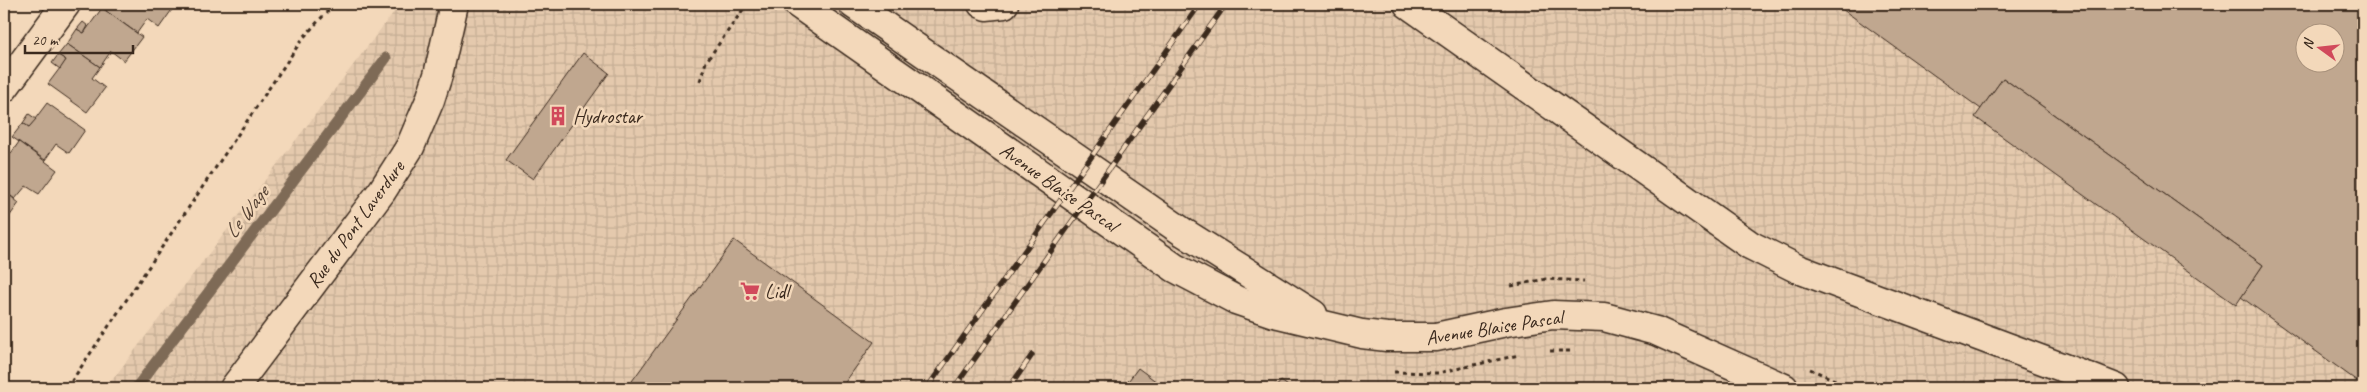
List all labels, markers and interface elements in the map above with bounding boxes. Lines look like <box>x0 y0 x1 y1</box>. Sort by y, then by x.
scale bar <box>25 22 132 54</box>
north arrow <box>2294 22 2344 72</box>
text: 20 m <box>32 31 59 50</box>
text: N <box>2299 36 2318 51</box>
place label: Hydrostar <box>573 104 644 129</box>
building icon: Hydrostar <box>547 105 569 127</box>
street label: Avenue Blaise Pascal <box>995 138 1125 239</box>
street label: Rue du Pont Laverdure <box>301 155 411 293</box>
water label: Le Wage <box>218 178 276 243</box>
place label: Lidl <box>765 279 792 304</box>
supermarket icon: Lidl <box>739 280 761 302</box>
street label: Avenue Blaise Pascal <box>1424 304 1568 351</box>

